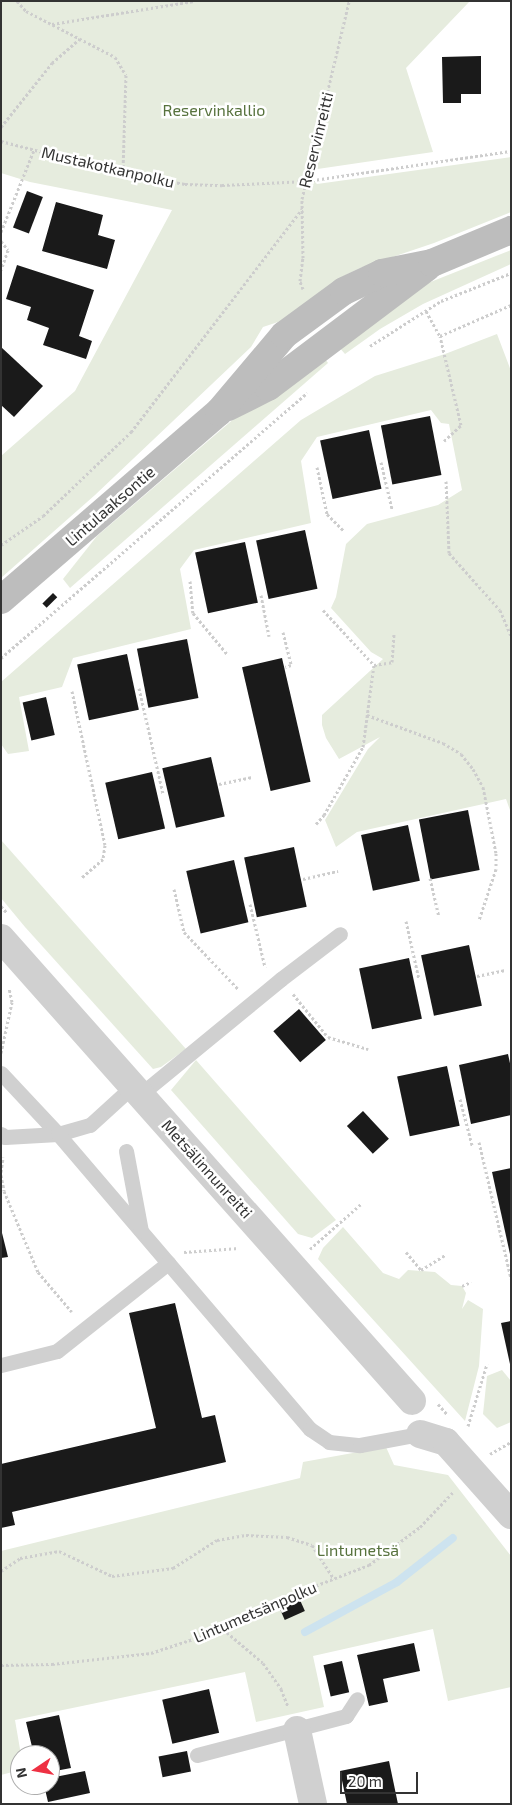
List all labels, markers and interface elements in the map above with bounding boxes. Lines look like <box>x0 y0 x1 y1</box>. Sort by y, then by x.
street label: Reservinreitti <box>295 90 337 190</box>
park label: Reservinkallio <box>163 100 265 120</box>
street label: Mustakotkanpolku <box>40 142 176 192</box>
street label: Lintulaaksontie <box>61 462 159 550</box>
street label: Metsälinnunreitti <box>158 1116 256 1222</box>
park label: Lintumetsä <box>317 1540 399 1560</box>
street label: Lintumetsänpolku <box>190 1577 320 1647</box>
north arrow <box>10 1745 60 1795</box>
scale bar <box>342 1762 420 1794</box>
text: N <box>11 1766 30 1780</box>
text: 20 m <box>348 1772 382 1790</box>

